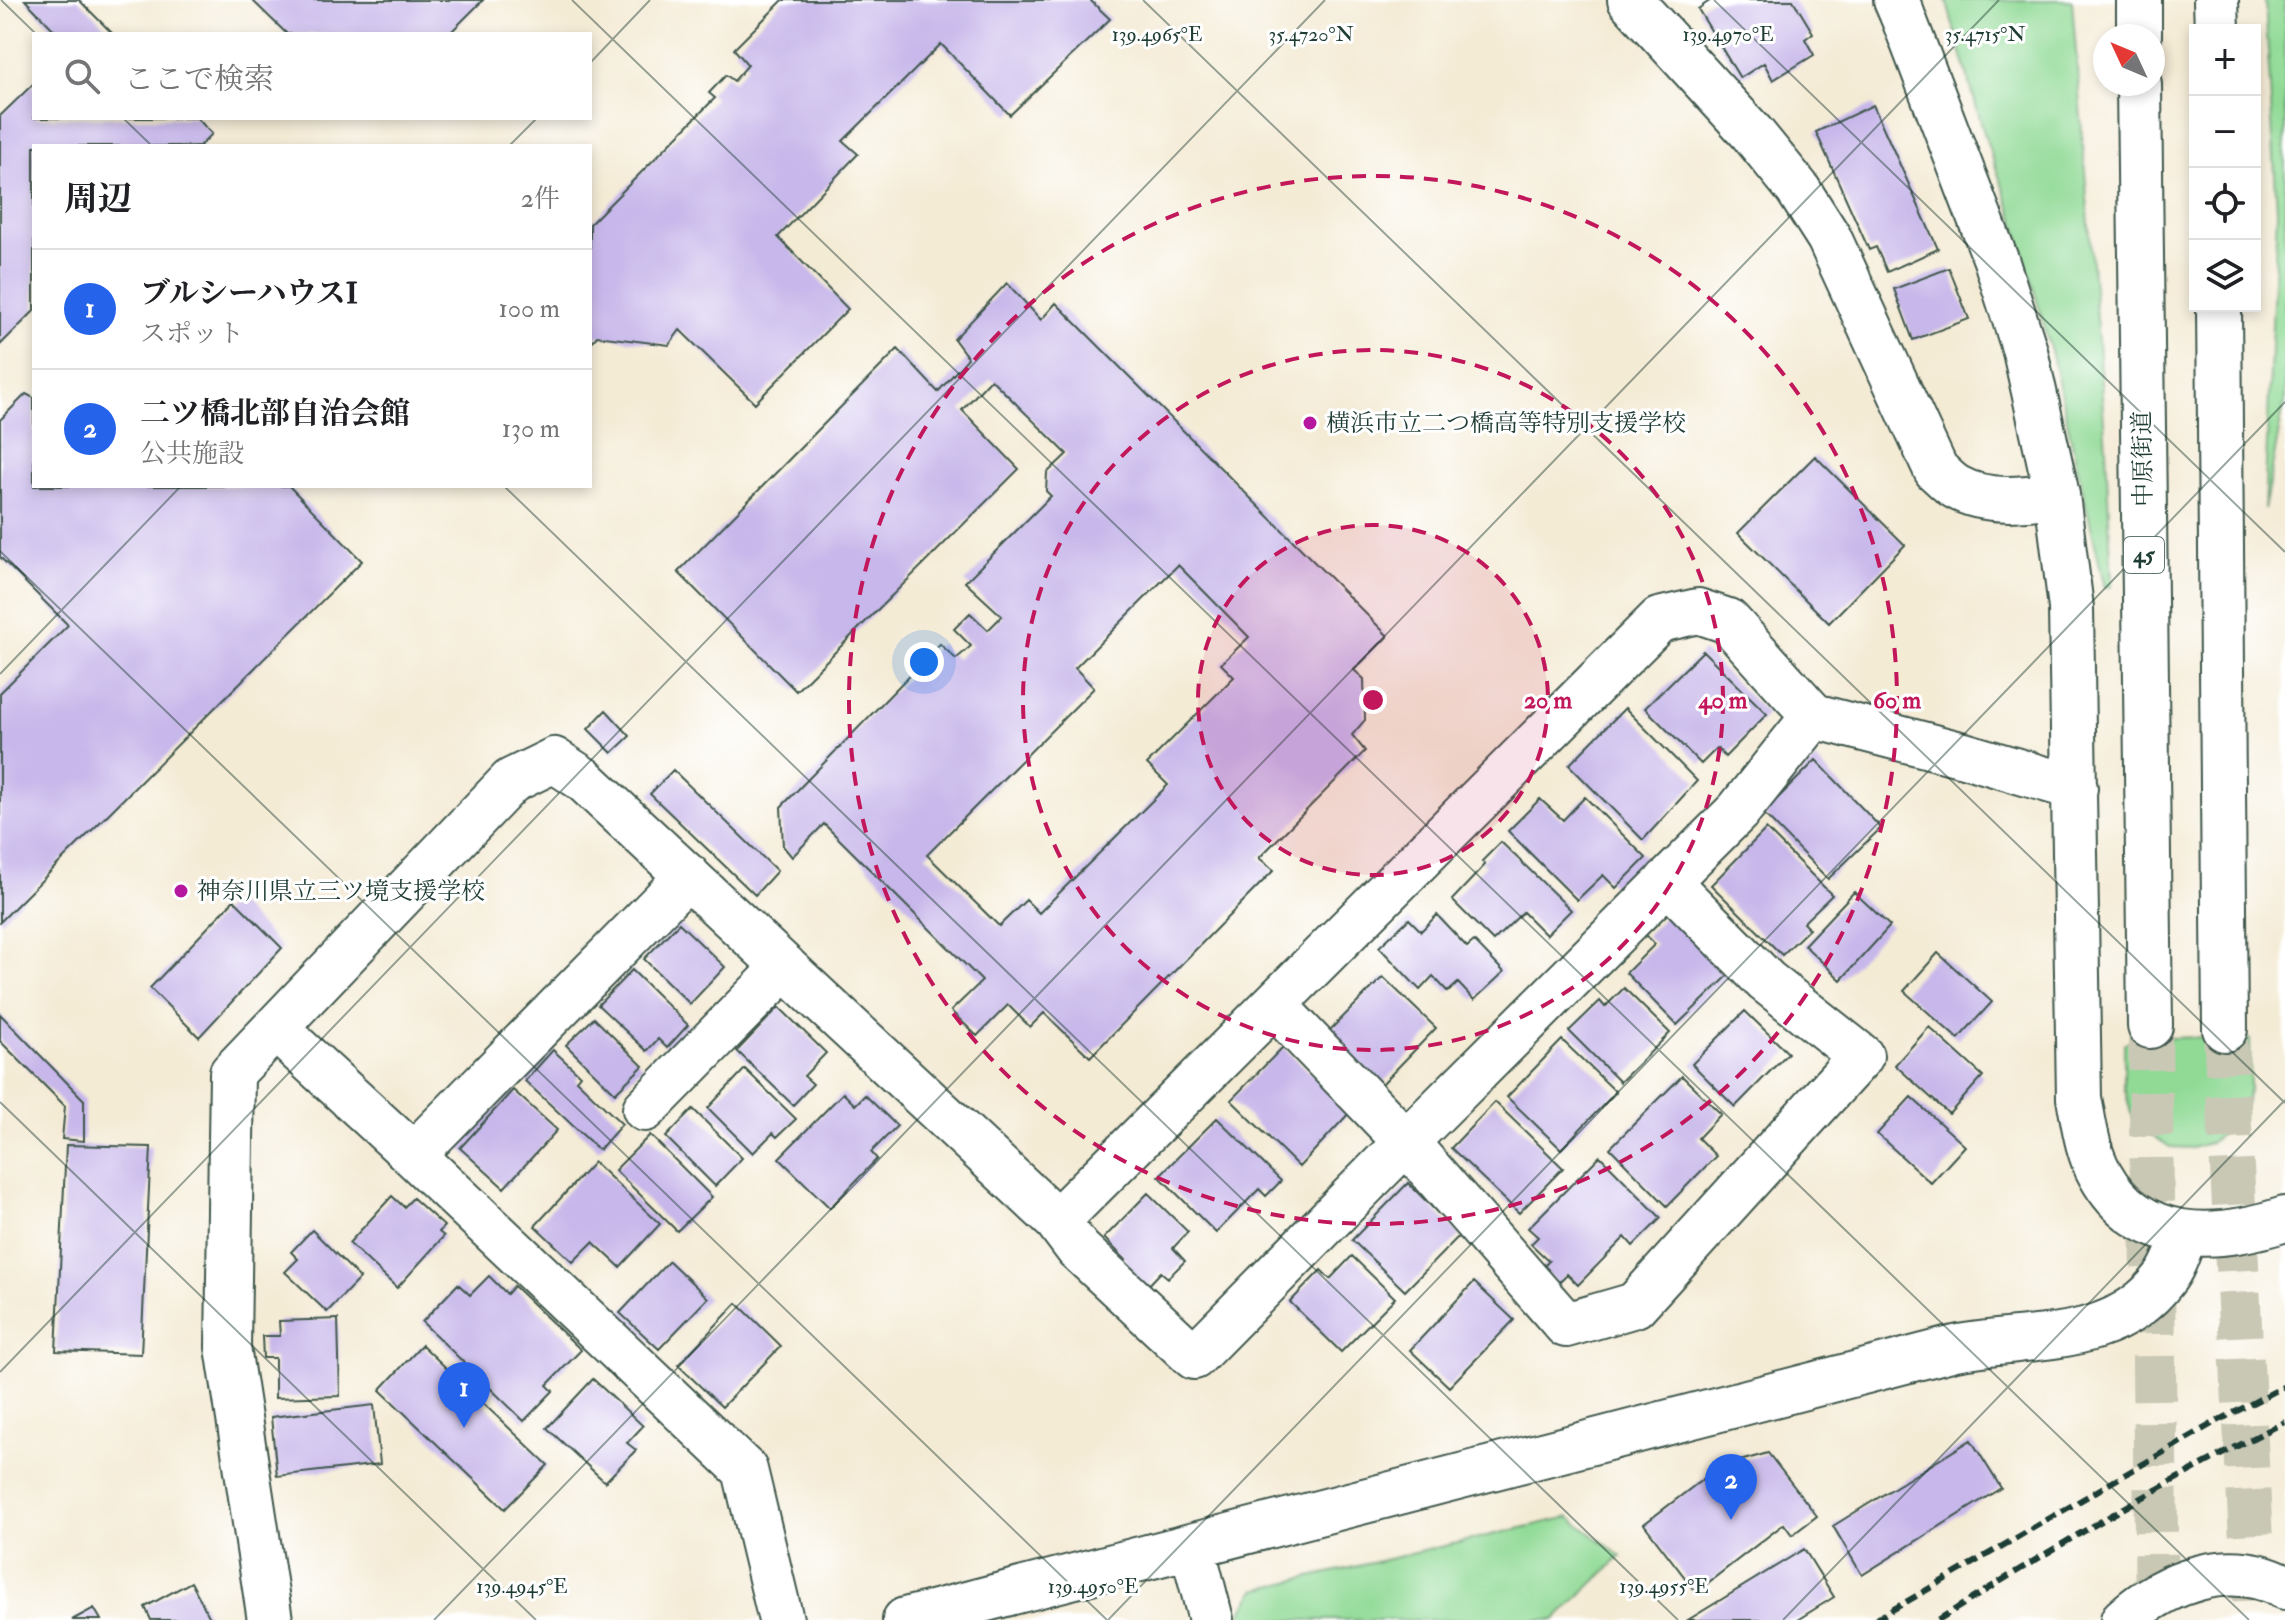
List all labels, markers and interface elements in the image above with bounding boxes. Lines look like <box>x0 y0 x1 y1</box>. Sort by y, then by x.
text: 139.4965°E <box>1112 22 1202 47</box>
text: 35.4720°N <box>1268 22 1354 47</box>
text: 139.4970°E <box>1682 22 1774 47</box>
text: 35.4715°N <box>1945 22 2025 47</box>
north arrow <box>2093 24 2165 96</box>
map controls <box>2189 24 2261 312</box>
button: + <box>2189 24 2261 96</box>
search box <box>32 32 592 120</box>
icon: search <box>60 54 104 98</box>
text: ここで検索 <box>124 61 274 98</box>
button: − <box>2189 96 2261 168</box>
button: locate <box>2189 168 2261 240</box>
text: 周辺 <box>64 178 132 221</box>
text: 2件 <box>521 183 560 215</box>
button: layers <box>2189 240 2261 312</box>
text: ブルシーハウスI <box>140 275 358 312</box>
text: 1 <box>85 293 95 325</box>
text: 100 m <box>499 293 560 325</box>
text: スポット <box>140 318 244 350</box>
text: 二ツ橋北部自治会館 <box>140 395 410 432</box>
place label: 横浜市立二つ橋高等特別支援学校 <box>1326 408 1686 439</box>
street label: 中原街道 <box>2127 411 2159 507</box>
text: 2 <box>83 413 97 445</box>
text: 130 m <box>502 413 560 445</box>
marker: 横浜市立二つ橋高等特別支援学校 <box>1301 414 1319 432</box>
text: 公共施設 <box>140 438 244 470</box>
road number: 45 <box>2124 537 2164 573</box>
your location <box>904 642 944 682</box>
text: 20 m <box>1524 685 1572 716</box>
text: 40 m <box>1698 685 1748 716</box>
text: 60 m <box>1873 685 1921 716</box>
centre of rings <box>1359 686 1387 714</box>
place label: 神奈川県立三ツ境支援学校 <box>197 876 485 907</box>
marker: 神奈川県立三ツ境支援学校 <box>172 882 190 900</box>
pin: 1 <box>438 1362 490 1428</box>
pin: 2 <box>1705 1454 1757 1520</box>
text: 139.4945°E <box>476 1574 568 1599</box>
text: 139.4950°E <box>1048 1574 1138 1599</box>
text: 139.4955°E <box>1619 1574 1709 1599</box>

